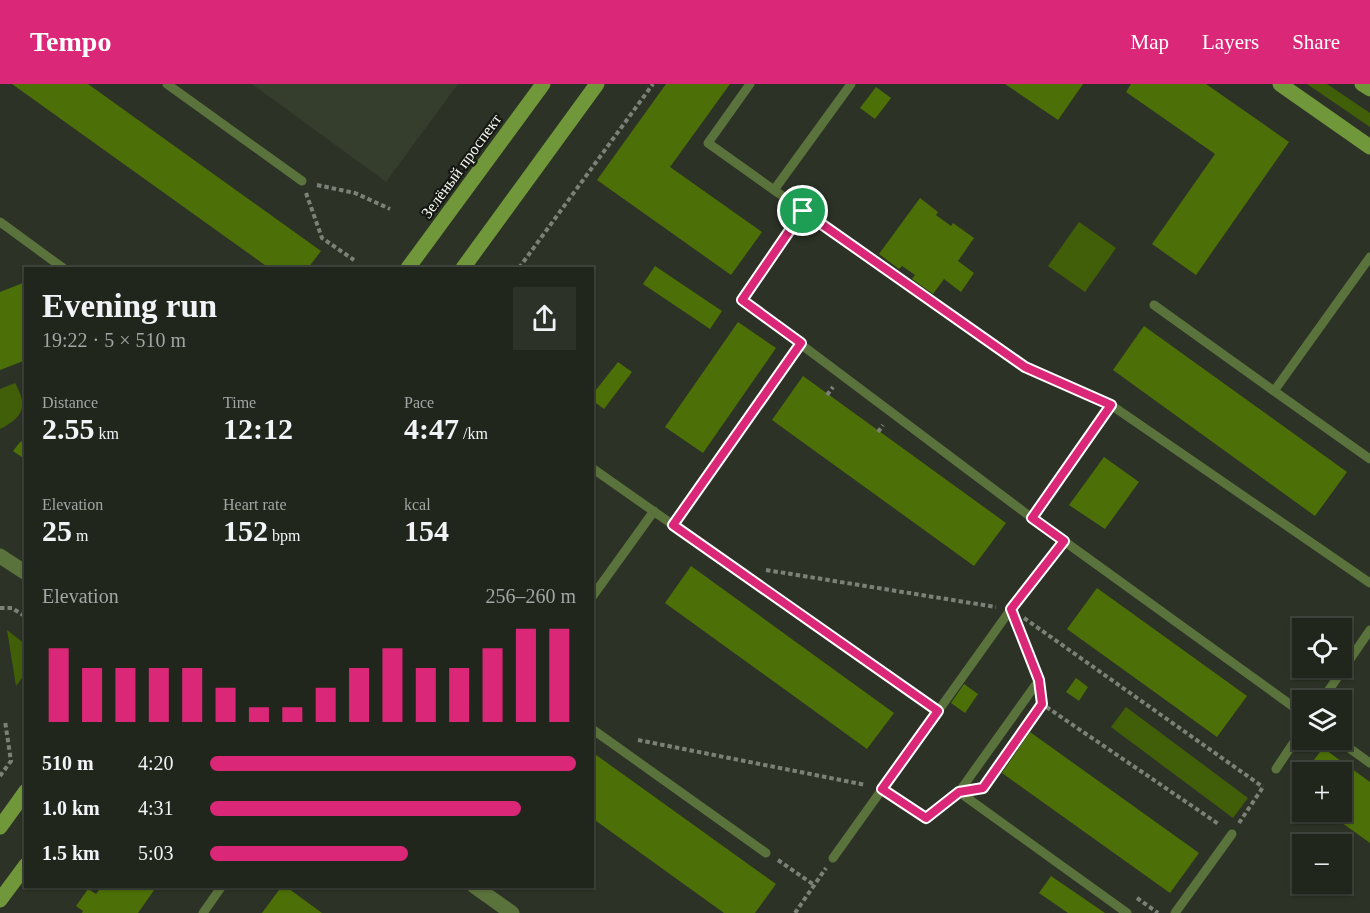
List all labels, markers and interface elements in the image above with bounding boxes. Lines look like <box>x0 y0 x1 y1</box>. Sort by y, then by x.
text: Tempo <box>30 26 111 57</box>
text: Map <box>1131 30 1169 54</box>
text: Layers <box>1202 30 1259 54</box>
text: Share <box>1292 30 1340 54</box>
street label: Зелёный проспект <box>418 111 505 222</box>
pin <box>777 185 828 236</box>
icon: arrive <box>786 194 819 227</box>
button: share <box>513 287 576 350</box>
text: Evening run <box>42 288 217 324</box>
text: 19:22 · 5 × 510 m <box>42 329 186 351</box>
text: Distance <box>42 394 98 411</box>
text: Time <box>223 394 256 411</box>
text: Pace <box>404 394 434 411</box>
text: 2.55 <box>42 412 95 445</box>
text: 12:12 <box>223 412 293 445</box>
text: 4:47 <box>404 412 459 445</box>
text: km <box>95 425 119 442</box>
text: /km <box>459 425 488 442</box>
text: Elevation <box>42 496 103 513</box>
text: Heart rate <box>223 496 287 513</box>
text: kcal <box>404 496 431 513</box>
text: 25 <box>42 514 72 547</box>
text: 152 <box>223 514 268 547</box>
text: 154 <box>404 514 449 547</box>
text: m <box>72 527 88 544</box>
text: bpm <box>268 527 300 544</box>
text: Elevation <box>42 585 119 607</box>
text: 256–260 m <box>485 585 576 607</box>
map controls <box>1292 618 1352 894</box>
button: locate <box>1292 618 1352 678</box>
button: layers <box>1292 690 1352 750</box>
text: 510 m <box>42 752 94 774</box>
text: 4:20 <box>138 752 174 774</box>
button: + <box>1292 762 1352 822</box>
text: 1.0 km <box>42 797 100 819</box>
text: 4:31 <box>138 797 174 819</box>
button: − <box>1292 834 1352 894</box>
text: 1.5 km <box>42 842 100 864</box>
text: 5:03 <box>138 842 174 864</box>

